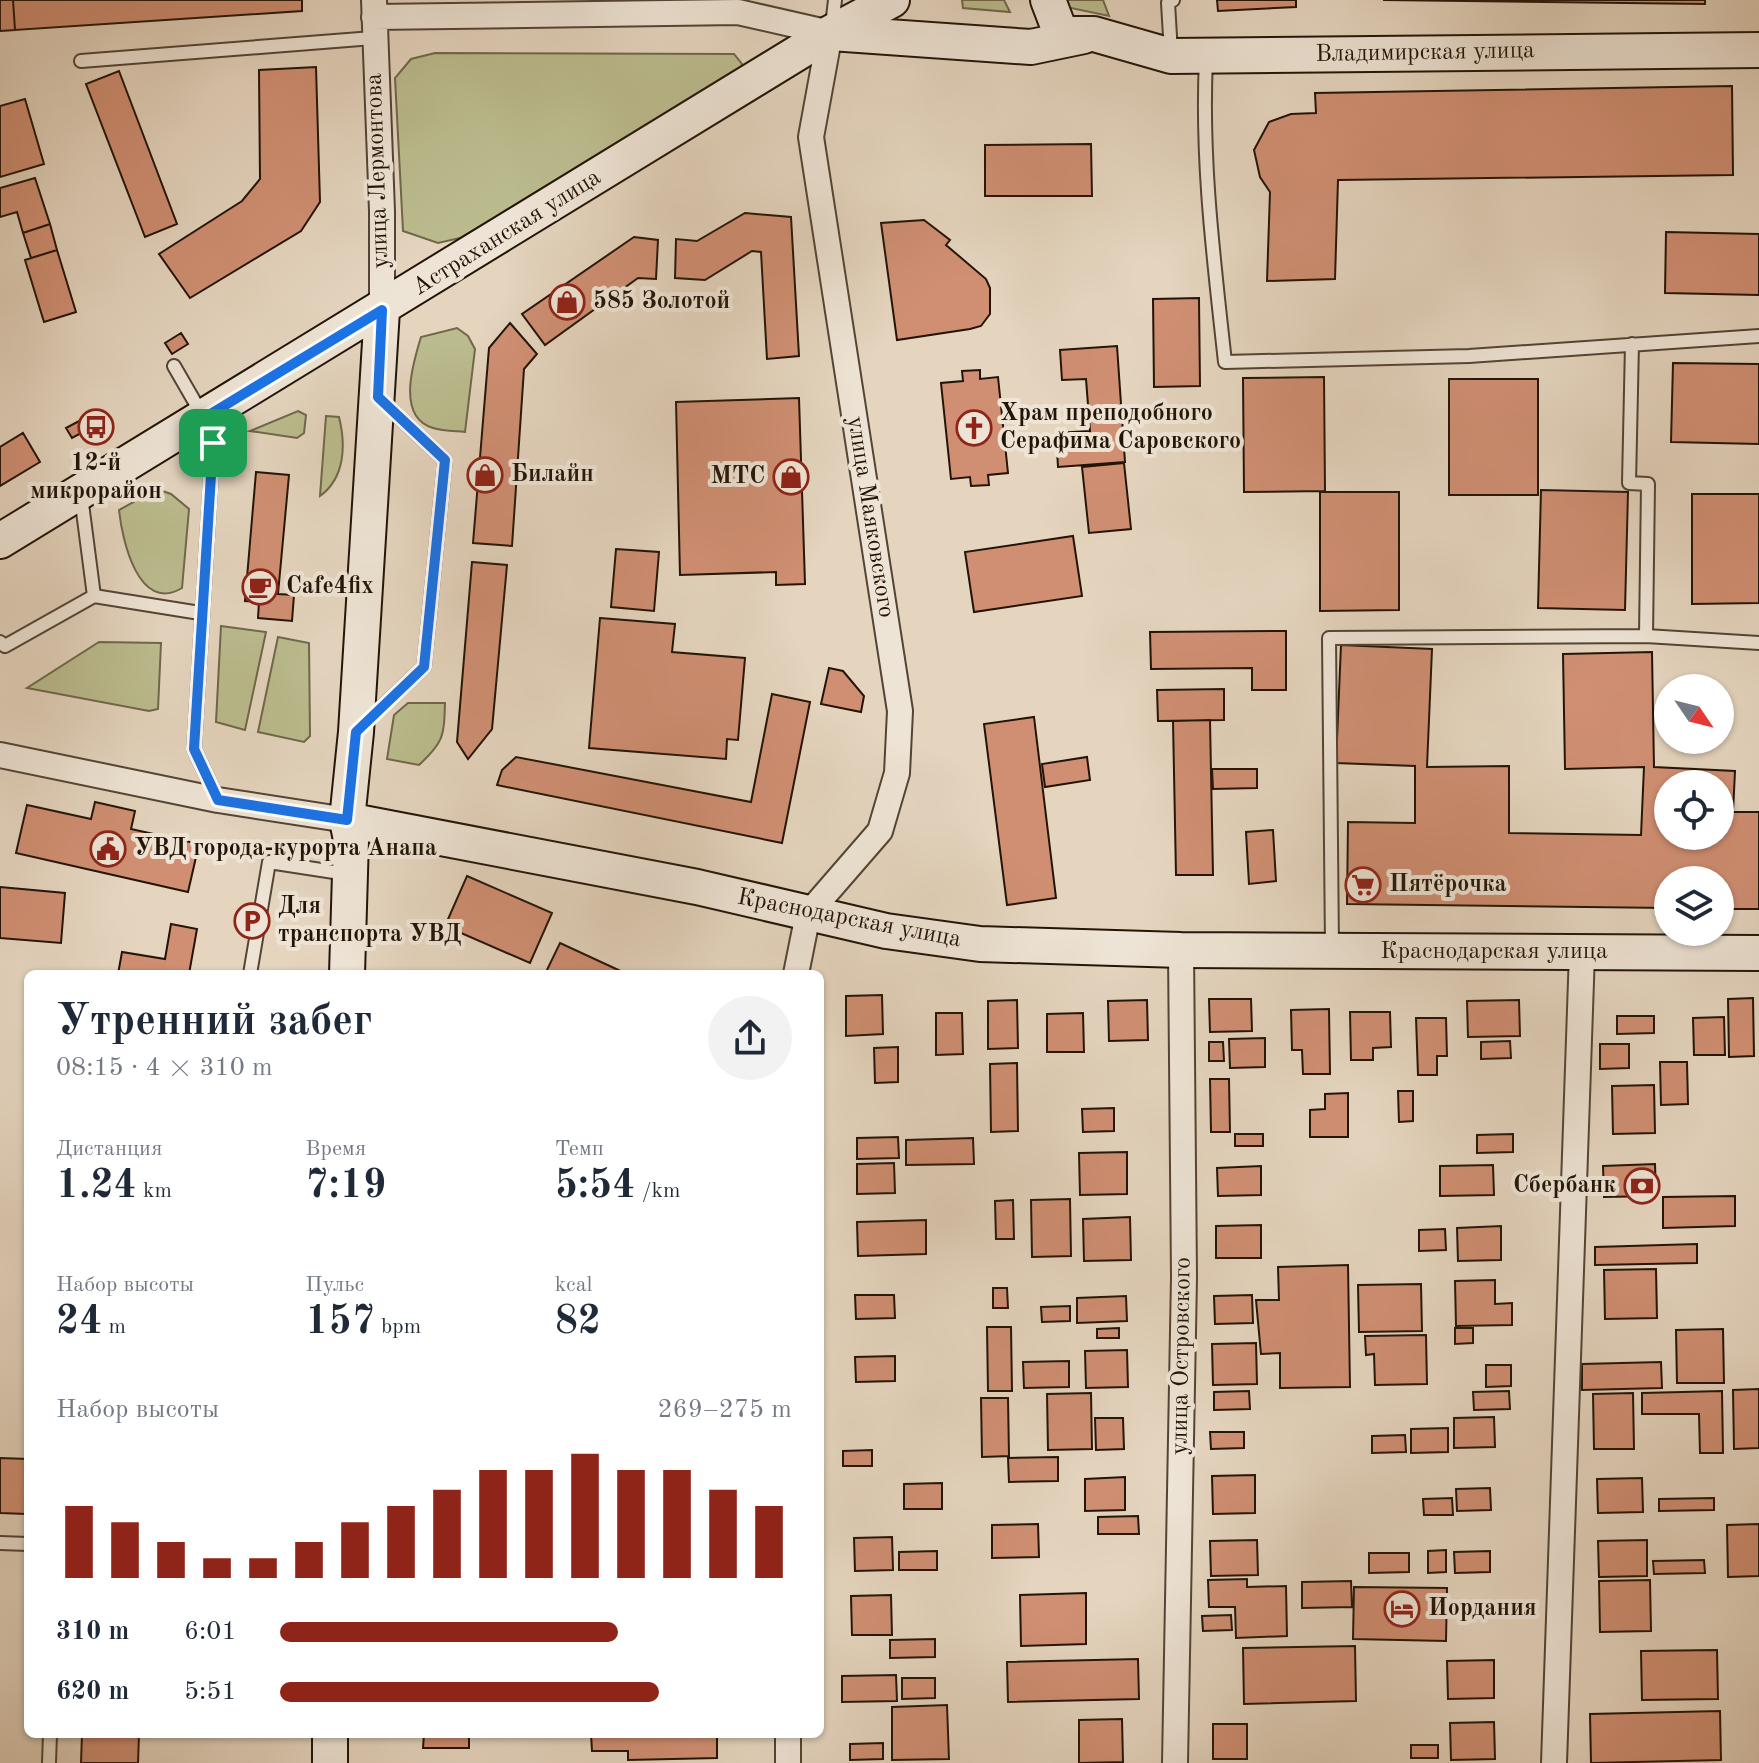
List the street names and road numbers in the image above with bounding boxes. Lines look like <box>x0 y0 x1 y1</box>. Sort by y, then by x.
street label: Владимирская улица <box>1315 39 1535 67</box>
street label: улица Лермонтова <box>363 73 393 269</box>
street label: Астраханская улица <box>409 165 605 301</box>
street label: улица Маяковского <box>842 415 898 619</box>
street label: Краснодарская улица <box>735 886 963 953</box>
street label: Краснодарская улица <box>1380 940 1608 964</box>
street label: улица Островского <box>1168 1257 1196 1455</box>

